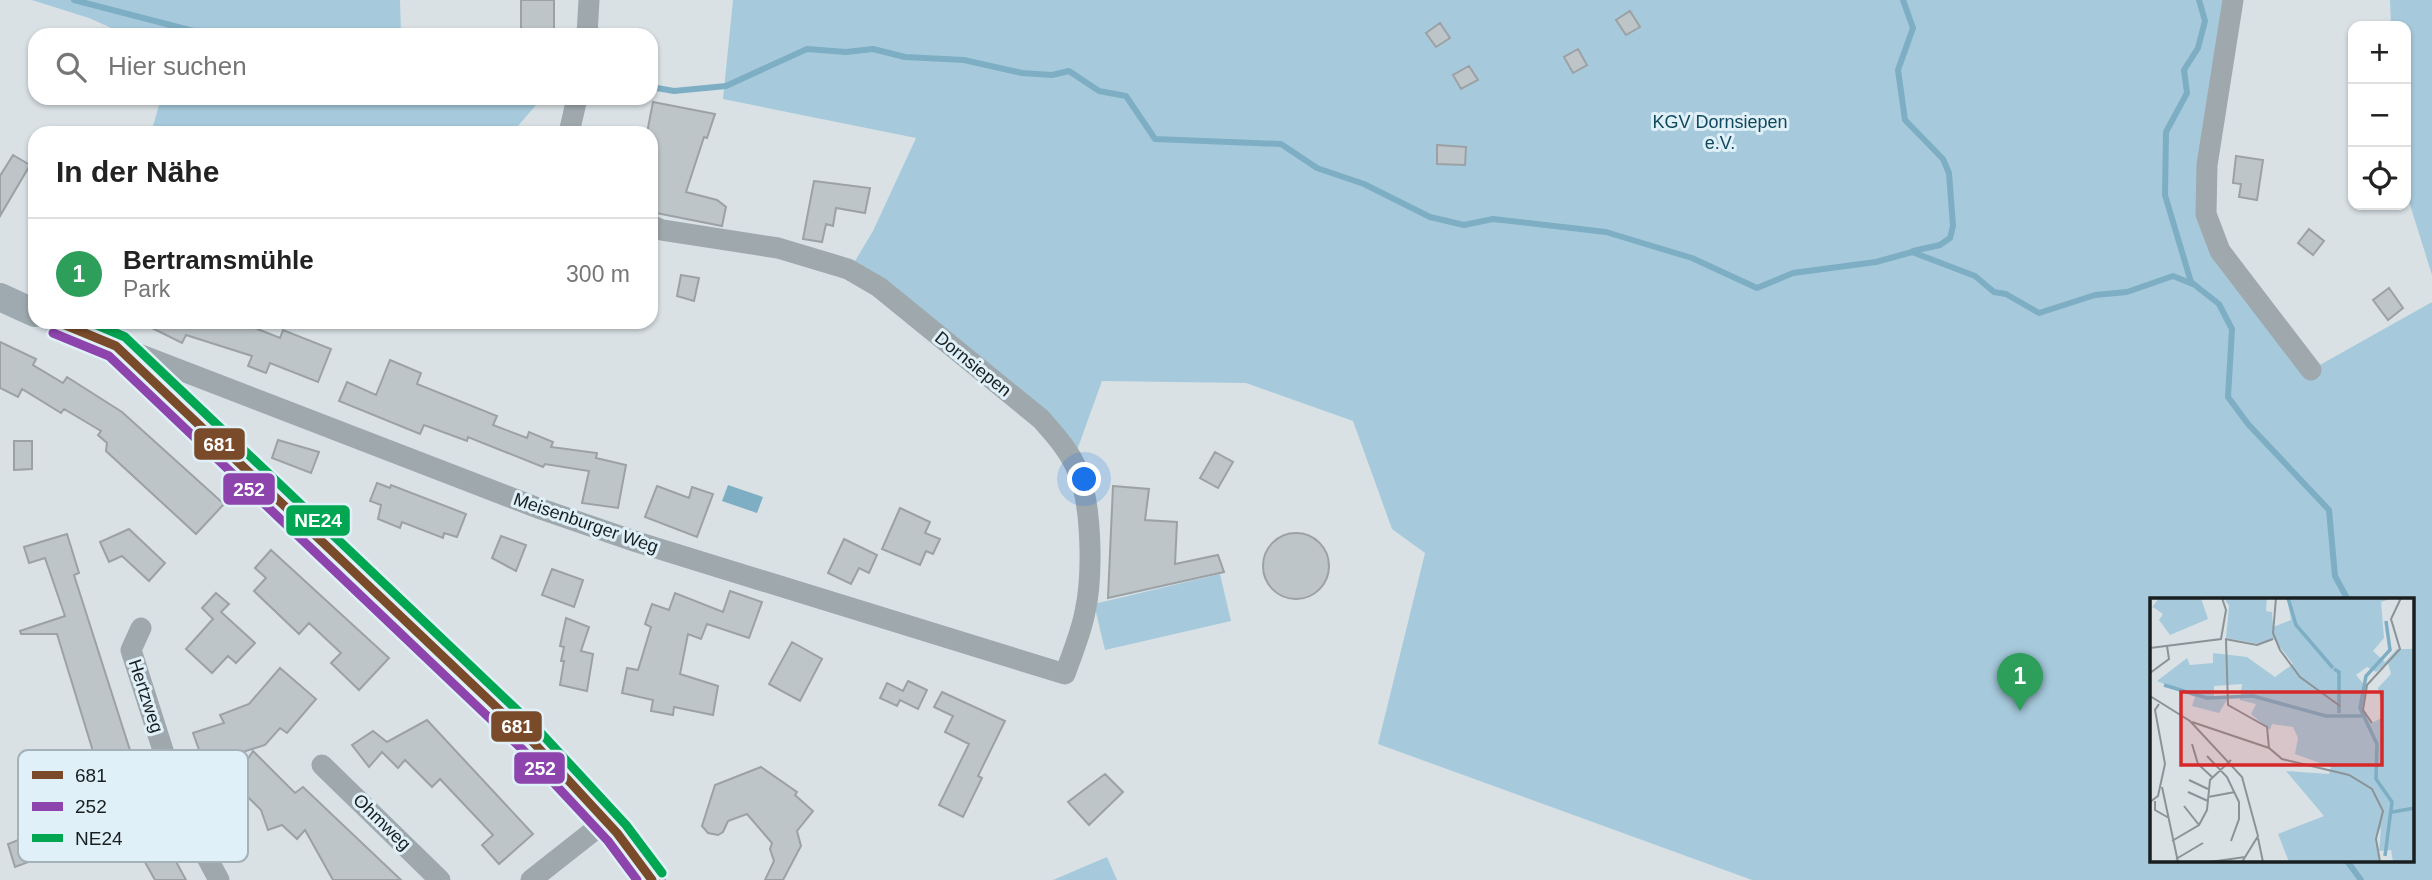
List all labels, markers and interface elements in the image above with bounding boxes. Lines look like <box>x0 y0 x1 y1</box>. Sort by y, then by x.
map controls <box>2348 21 2411 210</box>
button: + <box>2348 21 2411 84</box>
search box <box>28 28 658 105</box>
icon: search <box>52 48 90 86</box>
text: Hier suchen <box>108 51 247 81</box>
button: − <box>2348 84 2411 147</box>
park label: KGV Dornsiepen e.V. <box>1652 112 1788 153</box>
button: locate <box>2348 147 2411 210</box>
text: In der Nähe <box>56 155 219 188</box>
text: Bertramsmühle <box>123 245 314 275</box>
text: 1 <box>73 261 85 287</box>
text: 300 m <box>566 261 630 287</box>
text: Park <box>123 276 170 302</box>
street label: Dornsiepen <box>931 327 1015 401</box>
line badge: 681 <box>193 427 246 461</box>
text: 681 <box>203 434 235 455</box>
your location <box>1067 462 1101 496</box>
line badge: 252 <box>222 472 276 506</box>
text: 252 <box>233 479 265 500</box>
street label: Meisenburger Weg <box>511 489 661 557</box>
line badge: NE24 <box>285 504 351 537</box>
text: NE24 <box>294 510 342 531</box>
inset map <box>2150 598 2414 862</box>
pin: 1 <box>1997 653 2043 711</box>
street label: Hertzweg <box>125 657 167 735</box>
line badge: 681 <box>490 710 543 743</box>
text: 681 <box>501 716 533 737</box>
legend <box>18 750 248 862</box>
line badge: 252 <box>513 751 566 785</box>
text: 252 <box>524 758 556 779</box>
text: 681 <box>75 765 107 786</box>
street label: Ohmweg <box>349 790 415 854</box>
text: 252 <box>75 796 107 817</box>
text: NE24 <box>75 828 123 849</box>

